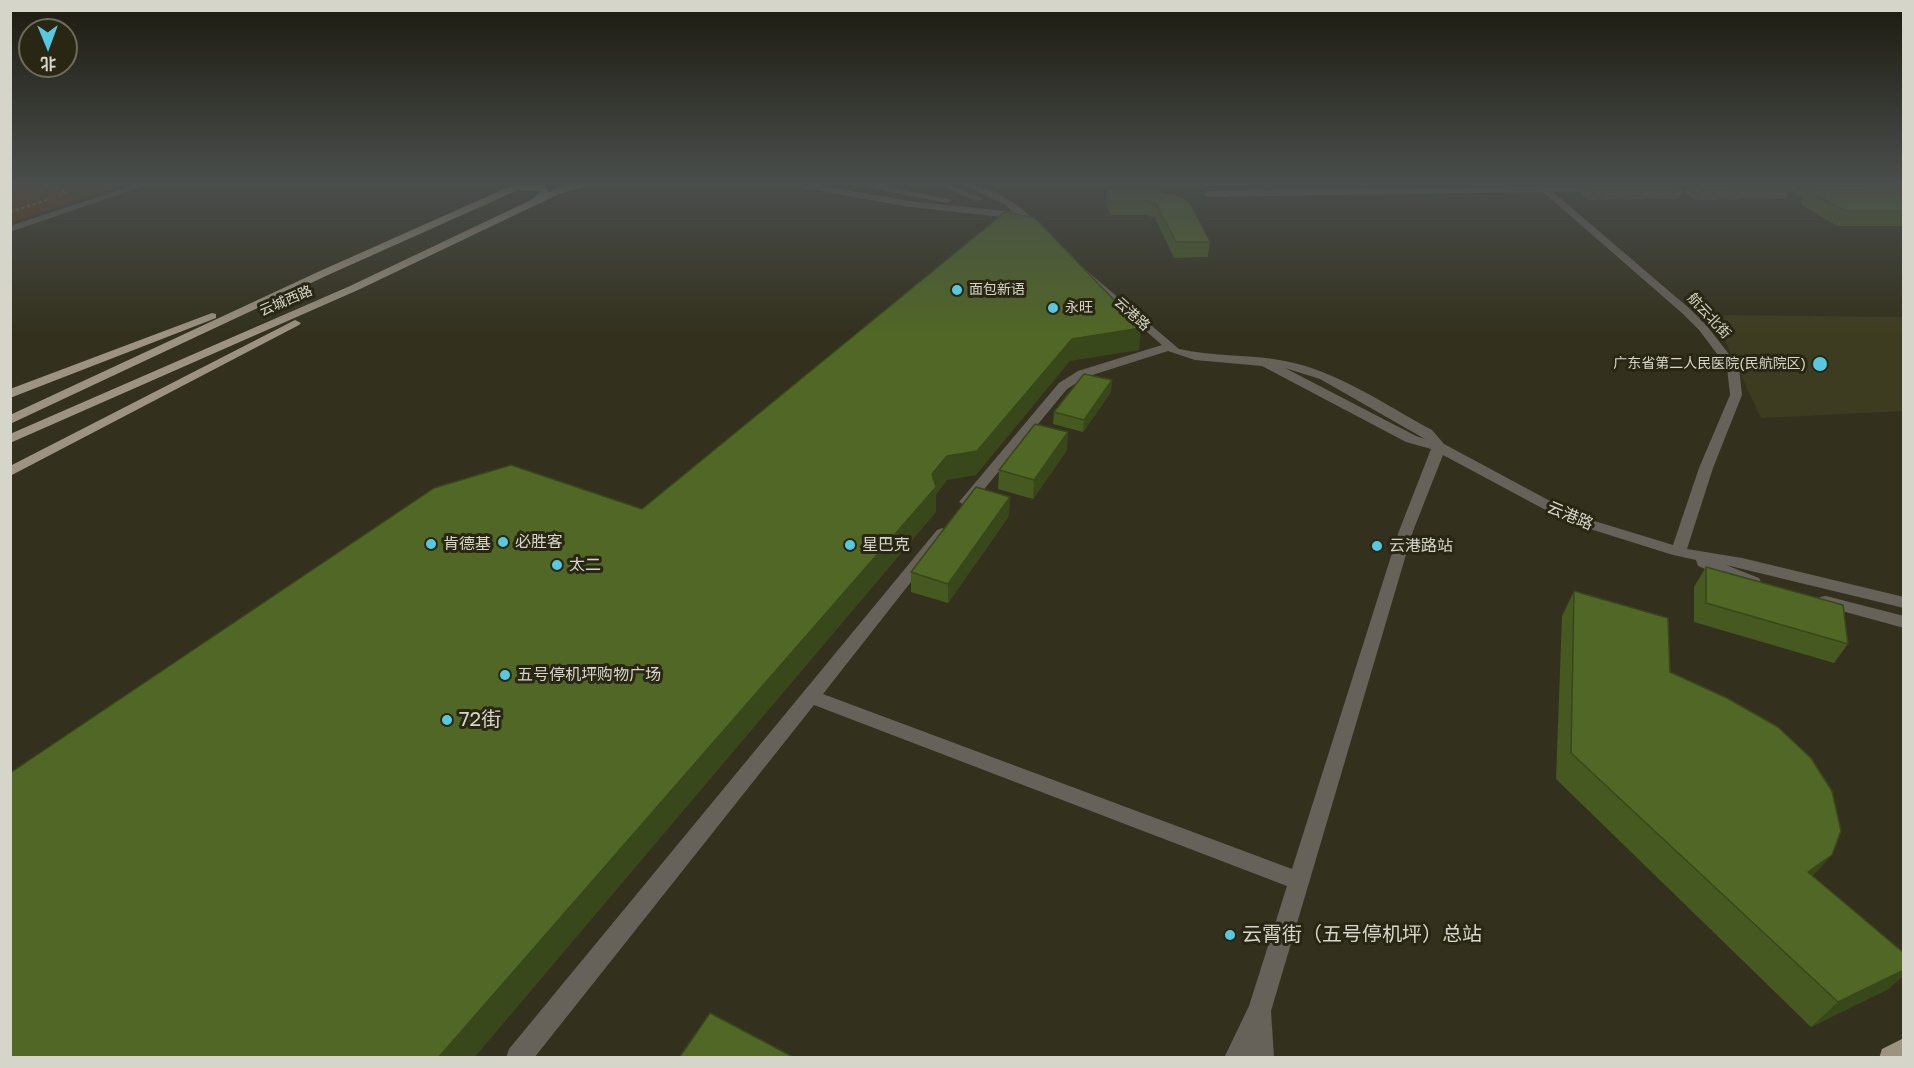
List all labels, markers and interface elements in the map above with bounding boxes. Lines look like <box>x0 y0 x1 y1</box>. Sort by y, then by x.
north arrow <box>18 18 78 78</box>
text: 北 <box>40 54 56 74</box>
street label: 云城西路 <box>257 282 315 320</box>
place label: 面包新语 <box>969 282 1025 298</box>
marker: 面包新语 <box>950 283 964 297</box>
street label: 航云北街 <box>1684 290 1734 342</box>
street label: 云港路 <box>1111 294 1153 334</box>
place label: 永旺 <box>1065 300 1093 316</box>
marker: 永旺 <box>1046 301 1060 315</box>
marker: 广东省第二人民医院(民航院区) <box>1811 355 1829 373</box>
place label: 广东省第二人民医院(民航院区) <box>1613 356 1806 372</box>
street label: 云港路 <box>1544 498 1596 534</box>
place label: 必胜客 <box>515 532 563 552</box>
place label: 肯德基 <box>443 534 491 554</box>
marker: 必胜客 <box>496 535 510 549</box>
place label: 星巴克 <box>862 535 910 555</box>
place label: 云港路站 <box>1389 536 1453 556</box>
marker: 肯德基 <box>424 537 438 551</box>
marker: 星巴克 <box>843 538 857 552</box>
marker: 云港路站 <box>1370 539 1384 553</box>
place label: 太二 <box>569 555 601 575</box>
marker: 太二 <box>550 558 564 572</box>
place label: 五号停机坪购物广场 <box>517 665 661 685</box>
marker: 五号停机坪购物广场 <box>498 668 512 682</box>
place label: 72街 <box>459 708 501 732</box>
marker: 72街 <box>440 713 454 727</box>
place label: 云霄街（五号停机坪）总站 <box>1242 923 1482 947</box>
marker: 云霄街（五号停机坪）总站 <box>1223 928 1237 942</box>

